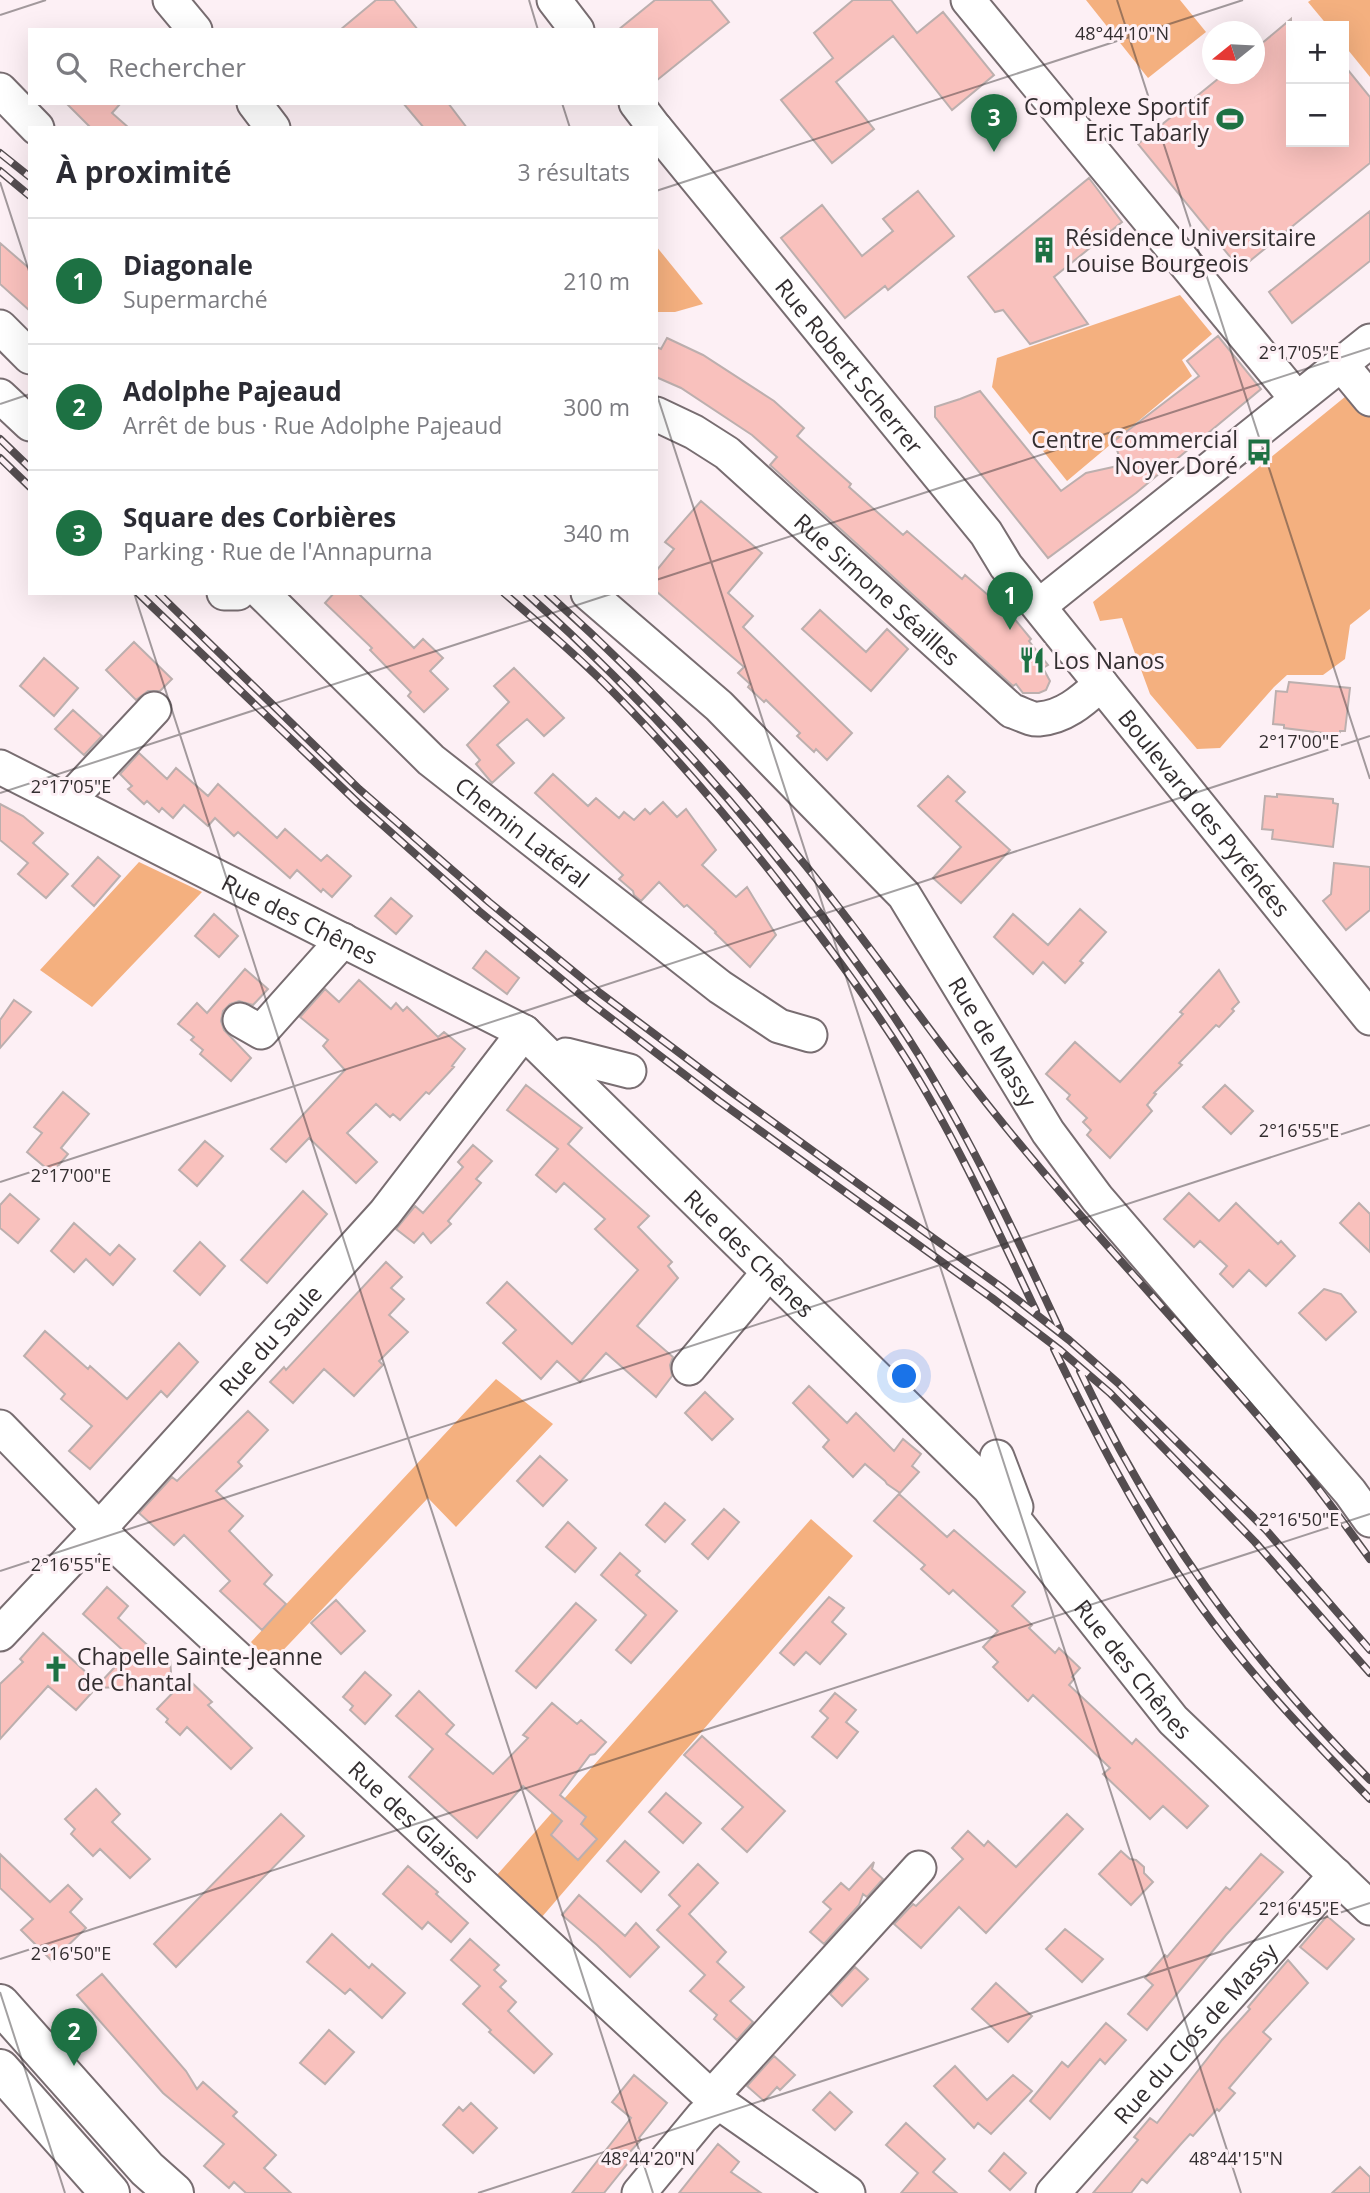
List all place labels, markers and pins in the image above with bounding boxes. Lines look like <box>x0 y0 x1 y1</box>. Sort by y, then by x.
place label: Complexe Sportif Eric Tabarly <box>1024 90 1210 148</box>
pin: 3 <box>971 94 1017 152</box>
sports icon: Complexe Sportif Eric Tabarly <box>1215 104 1245 134</box>
place label: Résidence Universitaire Louise Bourgeois <box>1065 221 1316 279</box>
building icon: Résidence Universitaire Louise Bourgeois <box>1029 235 1059 265</box>
place label: Centre Commercial Noyer Doré <box>1031 423 1238 481</box>
bus stop icon: Centre Commercial Noyer Doré <box>1244 437 1274 467</box>
pin: 1 <box>987 572 1033 630</box>
place label: Los Nanos <box>1053 644 1165 676</box>
restaurant icon: Los Nanos <box>1017 645 1047 675</box>
place label: Chapelle Sainte-Jeanne de Chantal <box>77 1640 323 1698</box>
church icon: Chapelle Sainte-Jeanne de Chantal <box>41 1654 71 1684</box>
pin: 2 <box>51 2008 97 2066</box>

